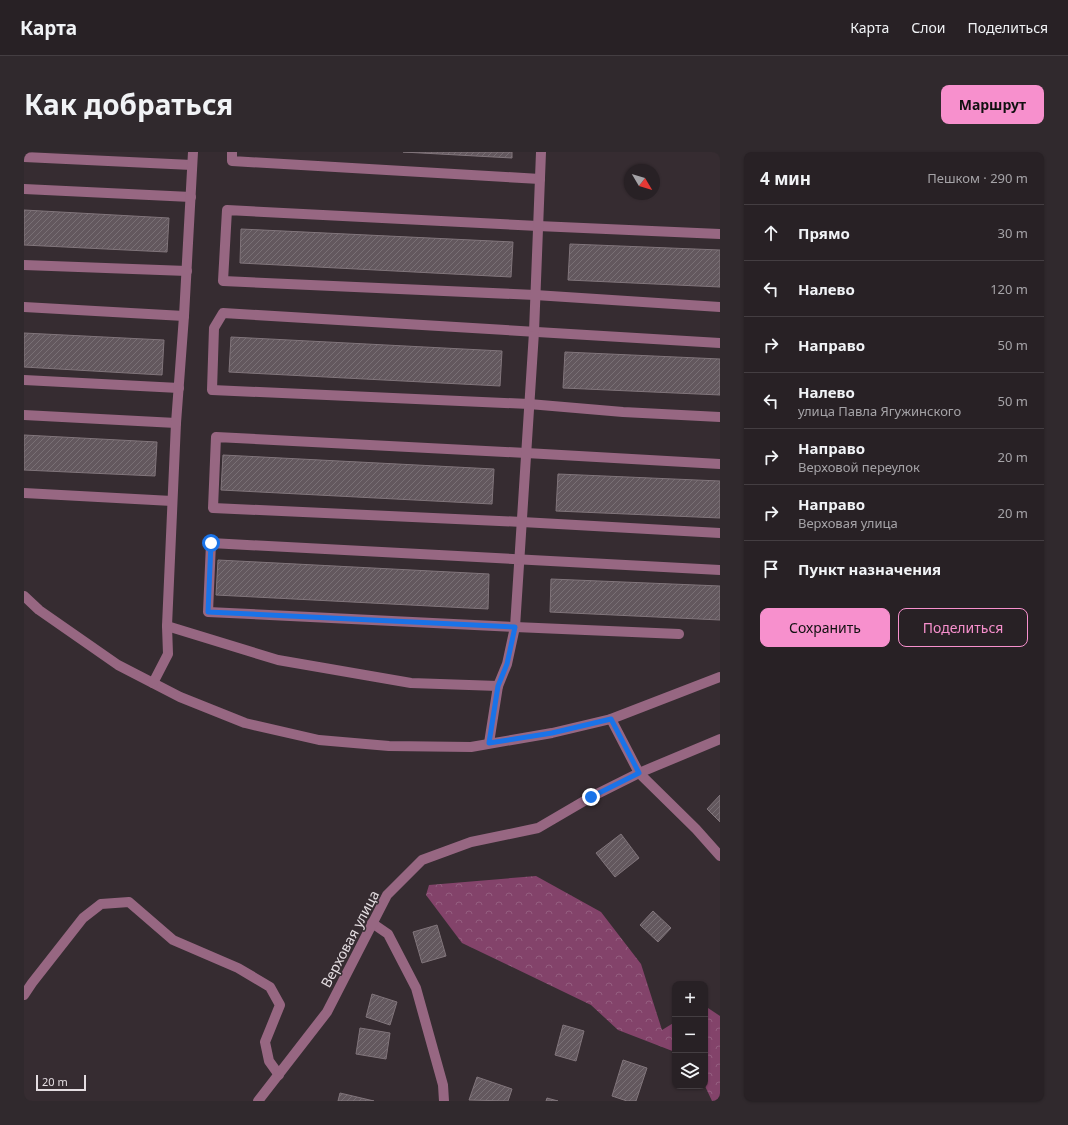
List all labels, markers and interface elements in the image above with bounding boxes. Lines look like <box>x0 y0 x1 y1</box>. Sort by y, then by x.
text: Карта <box>20 15 77 41</box>
text: Карта <box>850 18 889 37</box>
text: Слои <box>911 18 945 37</box>
text: Поделиться <box>967 18 1048 37</box>
text: Как добраться <box>24 85 233 123</box>
button: Маршрут <box>941 85 1044 124</box>
north arrow <box>624 164 660 200</box>
text: 4 мин <box>760 167 811 190</box>
text: Пешком · 290 m <box>927 169 1028 187</box>
icon: ahead <box>760 222 782 244</box>
text: Прямо <box>798 223 850 243</box>
text: 30 m <box>998 224 1028 242</box>
icon: left <box>760 278 782 300</box>
text: Налево <box>798 279 855 299</box>
text: 120 m <box>990 280 1028 298</box>
icon: right <box>760 334 782 356</box>
text: Направо <box>798 335 865 355</box>
text: 50 m <box>998 336 1028 354</box>
text: Налево <box>798 382 855 402</box>
icon: left <box>760 390 782 412</box>
text: 50 m <box>998 392 1028 410</box>
text: улица Павла Ягужинского <box>798 402 961 420</box>
text: Направо <box>798 438 865 458</box>
icon: right <box>760 446 782 468</box>
text: 20 m <box>998 448 1028 466</box>
text: Верховой переулок <box>798 458 920 476</box>
text: Направо <box>798 494 865 514</box>
icon: right <box>760 502 782 524</box>
text: 20 m <box>998 504 1028 522</box>
text: Верховая улица <box>798 514 898 532</box>
route start <box>202 534 220 552</box>
icon: arrive <box>760 558 782 580</box>
text: Пункт назначения <box>798 559 941 579</box>
button: Сохранить <box>760 608 890 647</box>
button: Поделиться <box>898 608 1028 647</box>
route end <box>582 788 600 806</box>
street label: Верховая улица <box>316 887 383 991</box>
map controls <box>672 981 708 1089</box>
button: + <box>672 981 708 1017</box>
button: − <box>672 1017 708 1053</box>
button: layers <box>672 1053 708 1089</box>
scale bar <box>36 1073 86 1092</box>
text: 20 m <box>42 1074 68 1089</box>

